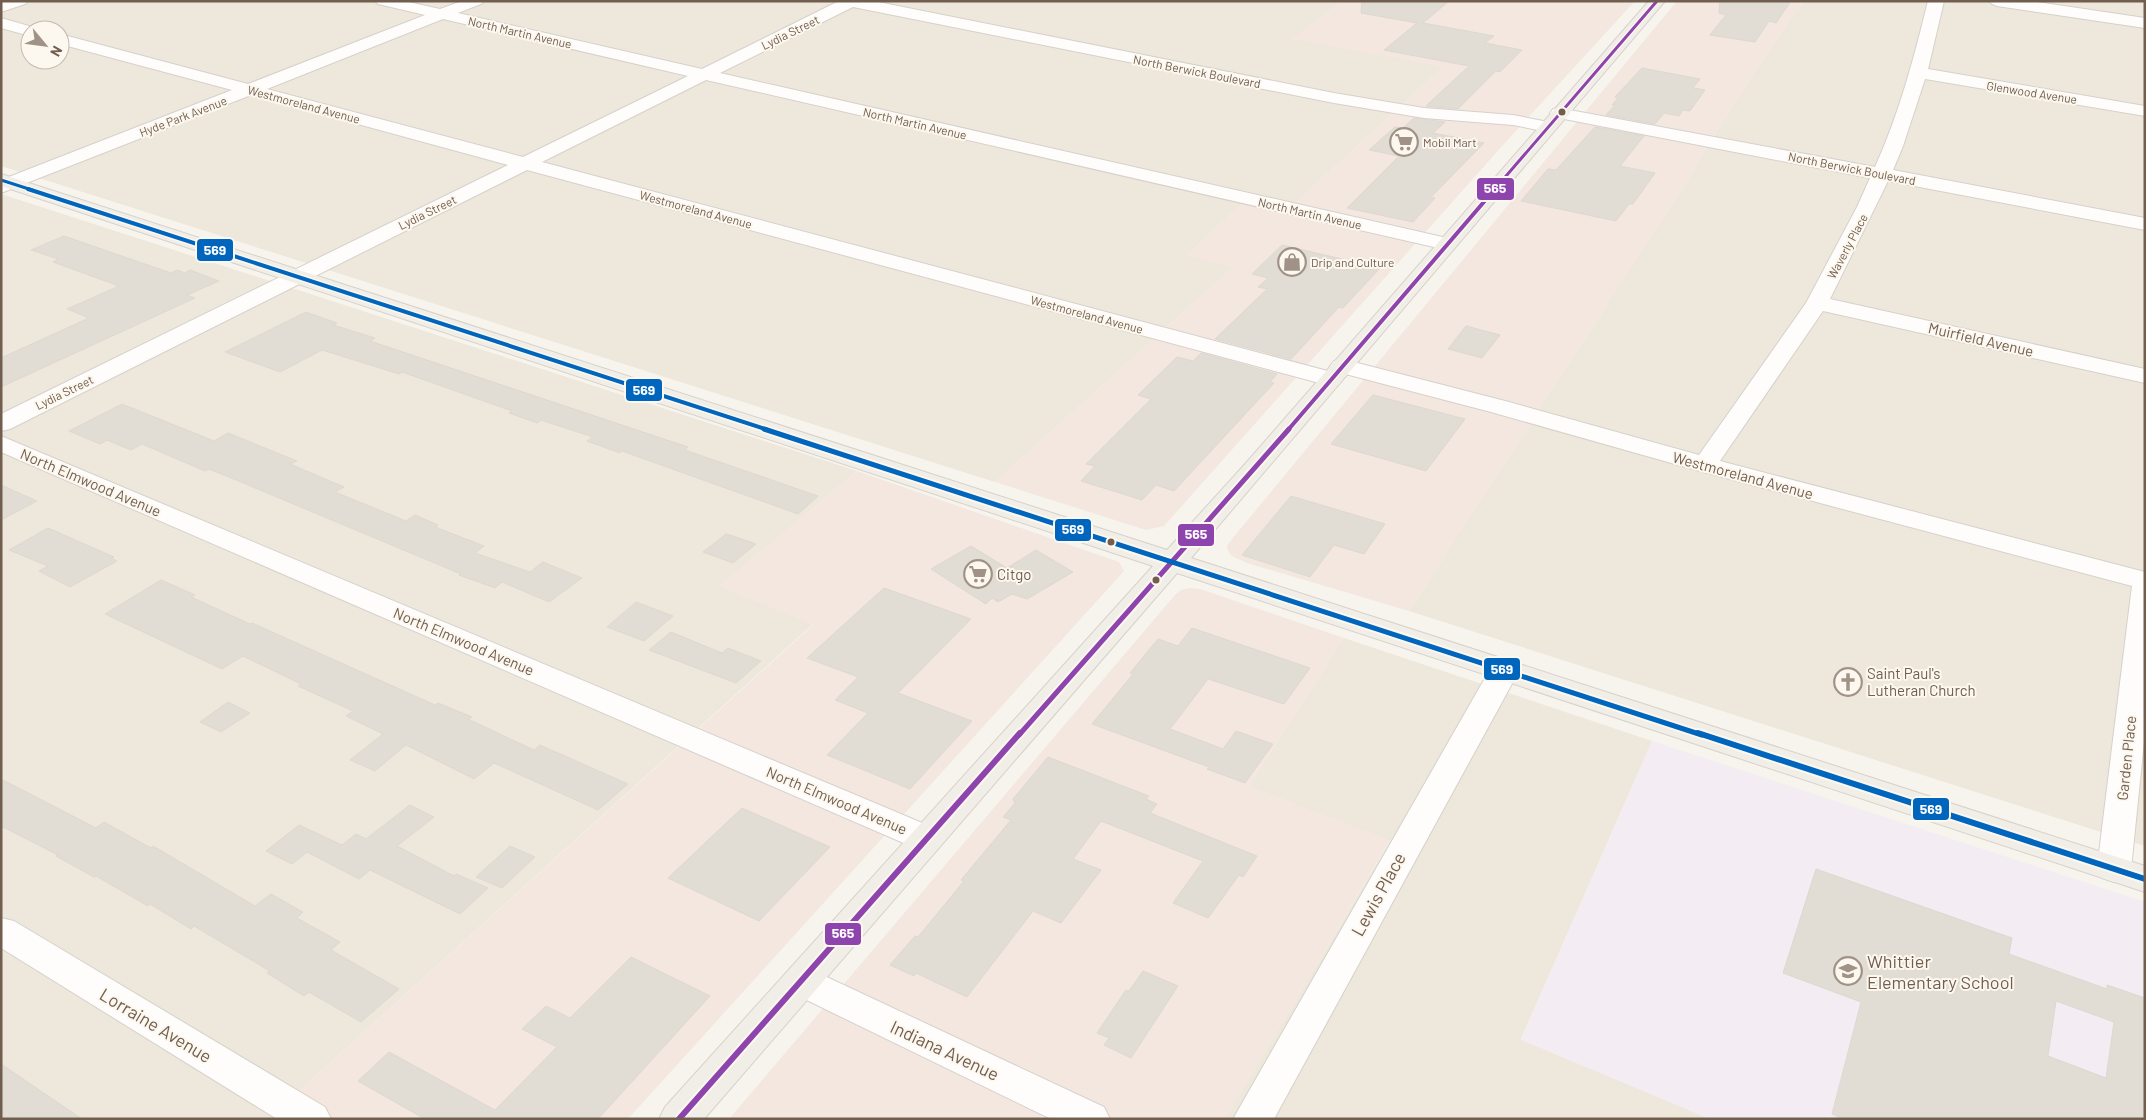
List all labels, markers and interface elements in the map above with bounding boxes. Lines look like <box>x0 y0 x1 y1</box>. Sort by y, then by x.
street label: Lydia Street <box>759 12 821 52</box>
street label: North Martin Avenue <box>467 13 573 51</box>
north arrow <box>20 20 70 70</box>
text: N <box>47 43 66 60</box>
street label: North Berwick Boulevard <box>1132 52 1262 90</box>
street label: Glenwood Avenue <box>1986 78 2078 106</box>
street label: Westmoreland Avenue <box>246 82 362 126</box>
street label: Hyde Park Avenue <box>137 93 229 139</box>
street label: North Martin Avenue <box>862 104 968 142</box>
unlabelled marker <box>1557 107 1567 117</box>
supermarket icon: Mobil Mart <box>1389 127 1419 157</box>
place label: Mobil Mart <box>1423 135 1477 149</box>
street label: North Berwick Boulevard <box>1787 149 1917 187</box>
line badge: 565 <box>1476 177 1515 201</box>
text: 565 <box>1484 179 1507 196</box>
street label: Westmoreland Avenue <box>638 187 754 231</box>
street label: Lydia Street <box>396 192 458 232</box>
street label: North Martin Avenue <box>1257 194 1363 232</box>
street label: Waverly Place <box>1824 211 1870 281</box>
line badge: 569 <box>196 238 234 262</box>
text: 569 <box>204 241 226 258</box>
shop icon: Drip and Culture <box>1277 247 1307 277</box>
place label: Drip and Culture <box>1311 255 1394 269</box>
street label: Westmoreland Avenue <box>1029 292 1145 336</box>
street label: Muirfield Avenue <box>1927 318 2035 360</box>
street label: Lydia Street <box>33 372 95 412</box>
line badge: 569 <box>625 378 663 402</box>
text: 569 <box>633 381 655 398</box>
street label: North Elmwood Avenue <box>18 444 164 520</box>
street label: Westmoreland Avenue <box>1671 448 1815 502</box>
line badge: 569 <box>1054 518 1092 542</box>
text: 569 <box>1062 520 1084 537</box>
line badge: 565 <box>1177 523 1215 547</box>
text: 565 <box>1185 525 1208 542</box>
unlabelled marker <box>1106 537 1116 547</box>
supermarket icon: Citgo <box>963 559 993 589</box>
place label: Citgo <box>997 565 1032 583</box>
unlabelled marker <box>1151 575 1161 585</box>
street label: North Elmwood Avenue <box>391 603 537 679</box>
line badge: 569 <box>1483 657 1521 681</box>
text: 569 <box>1491 660 1513 677</box>
place label: Saint Paul's Lutheran Church <box>1867 664 1976 699</box>
church icon: Saint Paul's Lutheran Church <box>1833 667 1863 697</box>
street label: Garden Place <box>2113 715 2139 801</box>
street label: North Elmwood Avenue <box>764 762 910 838</box>
line badge: 569 <box>1912 797 1950 821</box>
text: 569 <box>1920 800 1942 817</box>
street label: Lewis Place <box>1346 848 1410 940</box>
line badge: 565 <box>824 922 862 946</box>
text: 565 <box>832 924 855 941</box>
place label: Whittier Elementary School <box>1867 950 2014 993</box>
school or university icon: Whittier Elementary School <box>1833 956 1863 986</box>
street label: Lorraine Avenue <box>96 983 216 1067</box>
street label: Indiana Avenue <box>887 1015 1003 1085</box>

